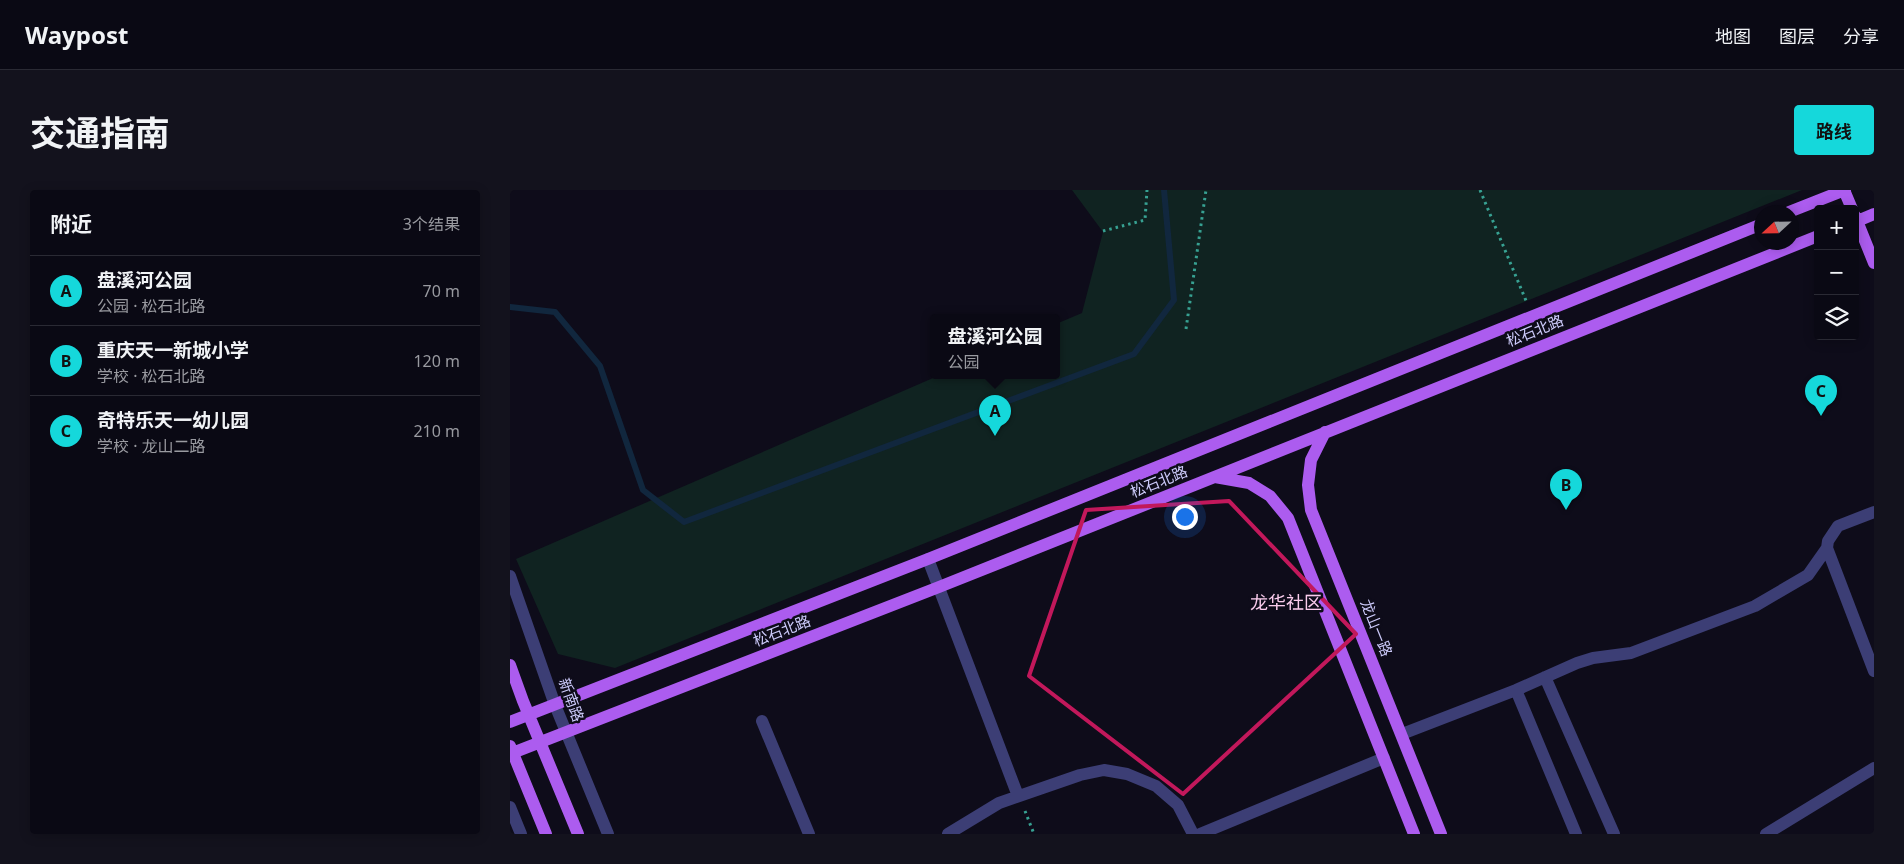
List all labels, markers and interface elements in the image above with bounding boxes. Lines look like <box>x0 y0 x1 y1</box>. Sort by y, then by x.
text: Waypost <box>25 18 128 51</box>
text: 地图 <box>1715 24 1751 48</box>
text: 图层 <box>1779 24 1815 48</box>
text: 分享 <box>1843 24 1879 48</box>
button: 路线 <box>1794 105 1874 155</box>
text: 交通指南 <box>30 109 170 156</box>
north arrow <box>1754 205 1799 250</box>
map controls <box>1814 205 1859 340</box>
button: + <box>1814 205 1859 250</box>
text: 附近 <box>50 210 92 238</box>
text: 3个结果 <box>403 213 460 235</box>
button: − <box>1814 250 1859 295</box>
text: 盘溪河公园 <box>97 267 192 293</box>
text: A <box>60 280 72 302</box>
text: 70 m <box>423 280 460 302</box>
text: 公园 · 松石北路 <box>97 295 206 317</box>
button: layers <box>1814 295 1859 340</box>
street label: 松石北路 <box>1503 310 1566 351</box>
popup <box>930 314 1060 379</box>
text: 盘溪河公园 <box>947 323 1043 349</box>
text: 重庆天一新城小学 <box>97 337 249 363</box>
text: B <box>61 350 71 372</box>
text: 120 m <box>413 350 460 372</box>
text: 公园 <box>947 351 980 373</box>
text: 学校 · 松石北路 <box>97 365 206 387</box>
pin: C <box>1805 375 1837 416</box>
pin: A <box>979 395 1011 436</box>
text: 奇特乐天一幼儿园 <box>97 407 249 433</box>
text: C <box>61 420 71 442</box>
text: 210 m <box>413 420 460 442</box>
text: 学校 · 龙山二路 <box>97 435 206 457</box>
street label: 松石北路 <box>1127 461 1190 502</box>
pin: B <box>1550 469 1582 510</box>
your location <box>1172 504 1198 530</box>
district label: 龙华社区 <box>1250 590 1322 614</box>
street label: 龙山一路 <box>1356 596 1397 659</box>
street label: 松石北路 <box>750 610 813 650</box>
street label: 新南路 <box>555 675 589 724</box>

